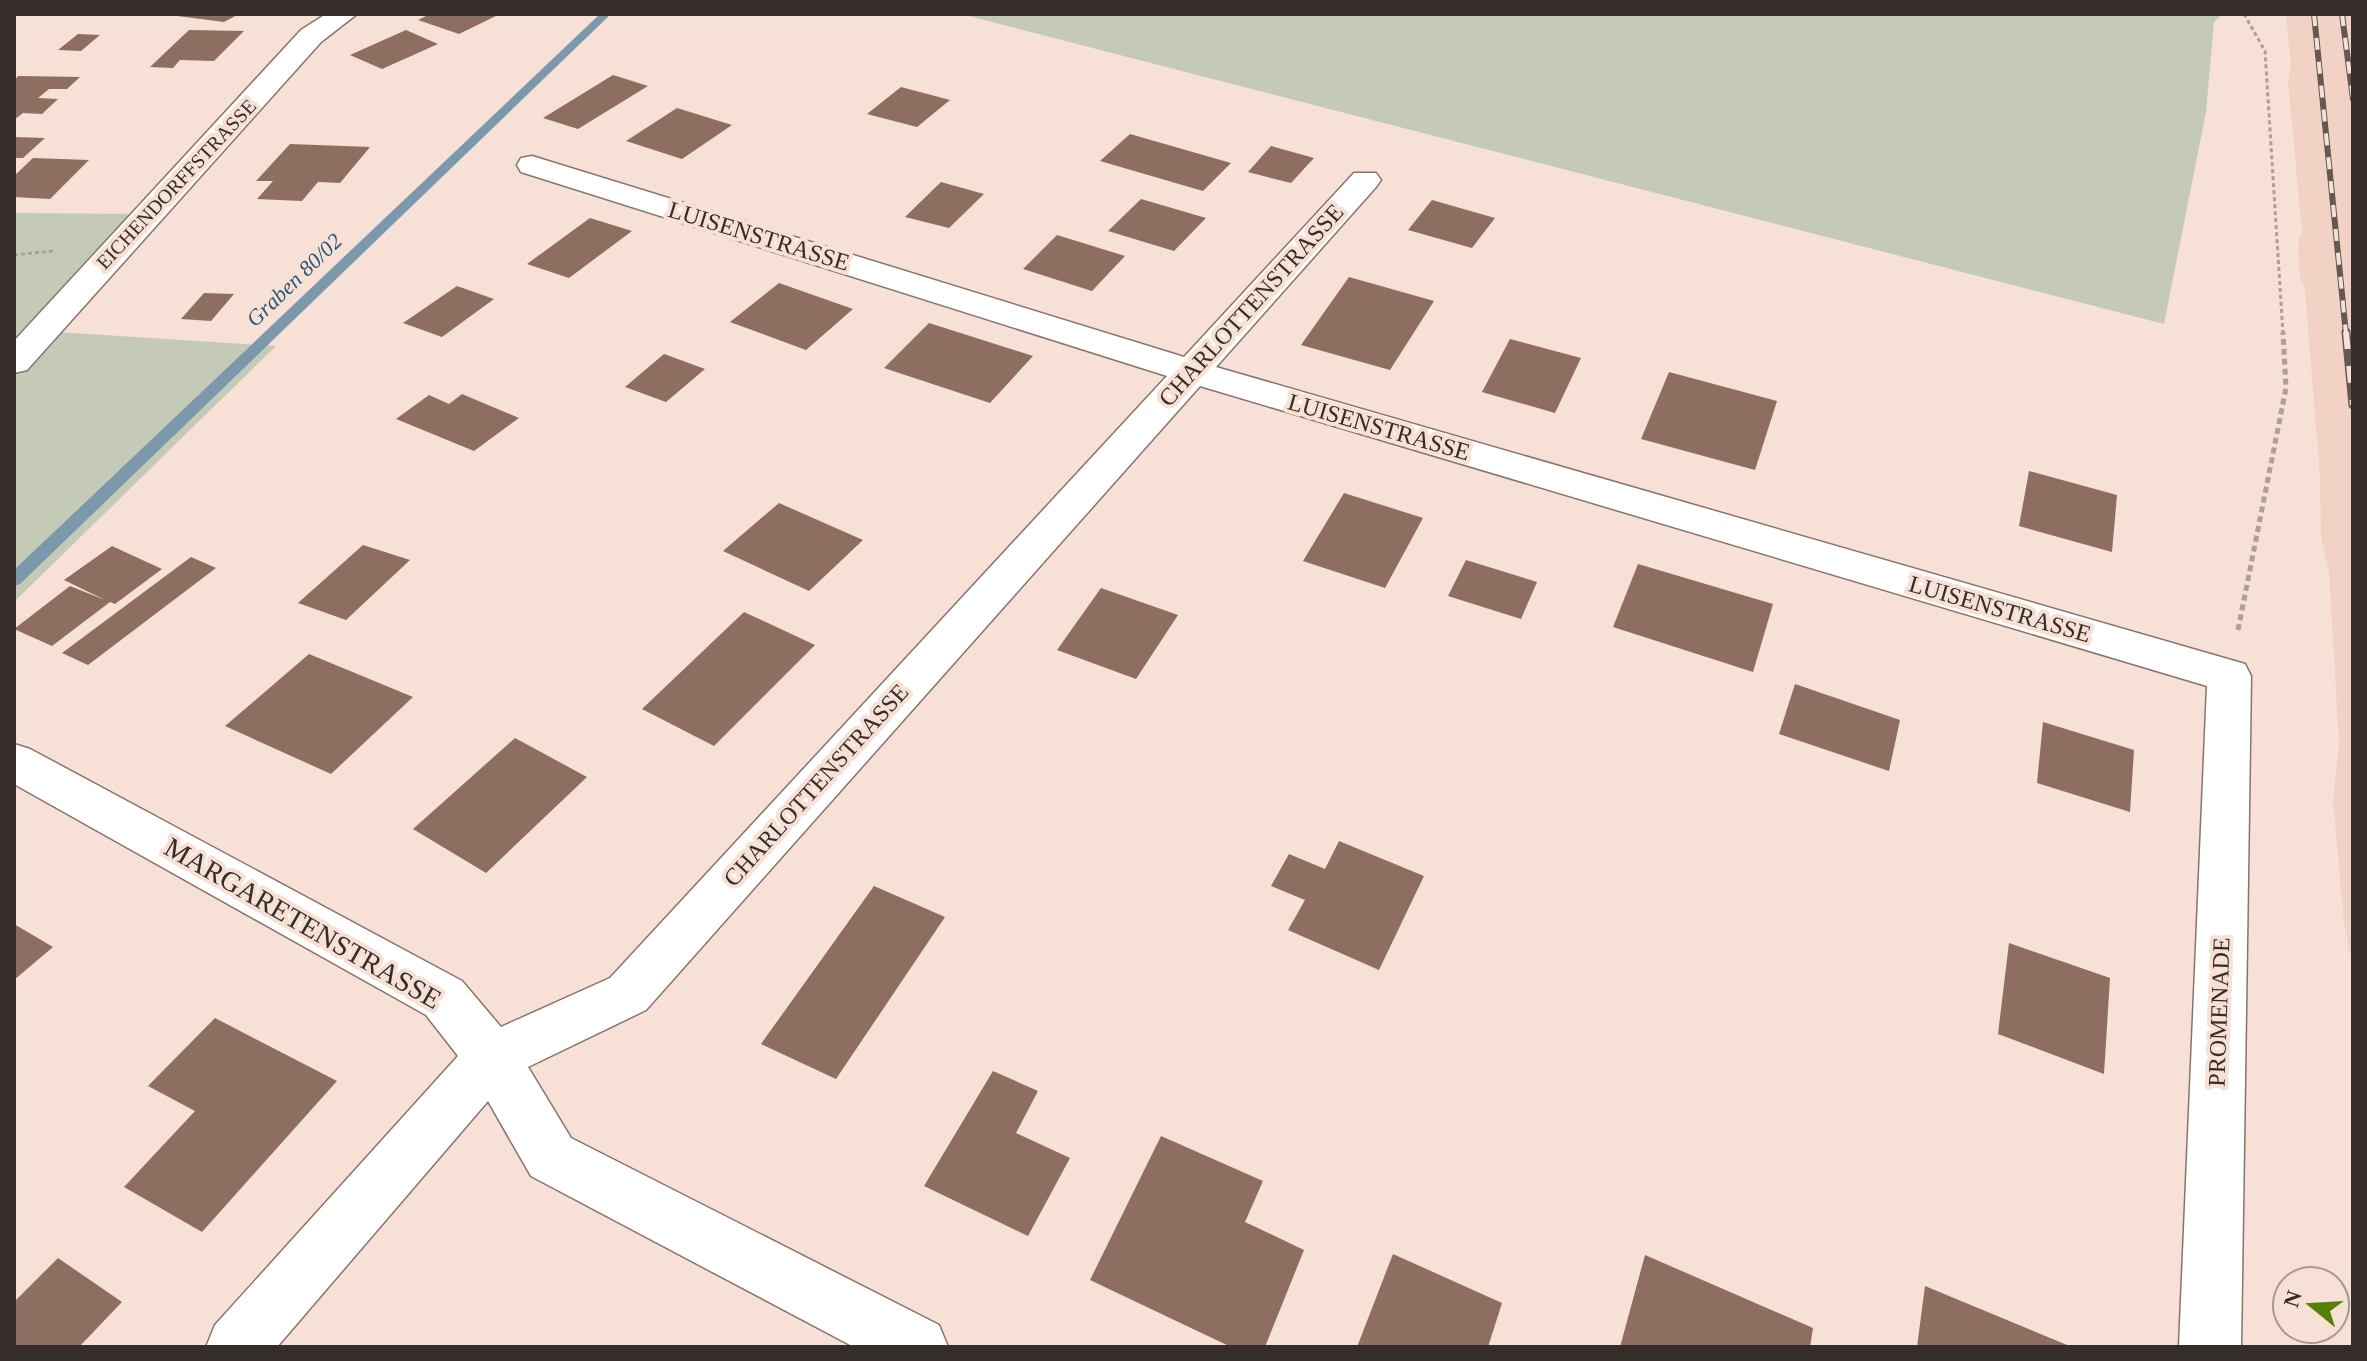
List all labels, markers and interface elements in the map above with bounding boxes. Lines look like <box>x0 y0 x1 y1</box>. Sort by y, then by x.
street label: EICHENDORFFSTRASSE <box>92 95 260 273</box>
street label: LUISENSTRASSE <box>665 196 853 276</box>
street label: CHARLOTTENSTRASSE <box>1153 199 1349 411</box>
water label: Graben 80/02 <box>241 228 347 332</box>
street label: LUISENSTRASSE <box>1285 389 1473 465</box>
street label: LUISENSTRASSE <box>1906 571 2094 647</box>
street label: CHARLOTTENSTRASSE <box>718 679 914 891</box>
street label: MARGARETENSTRASSE <box>159 831 447 1015</box>
street label: PROMENADE <box>2203 937 2235 1087</box>
north arrow <box>2271 1265 2351 1345</box>
text: N <box>2278 1287 2307 1310</box>

